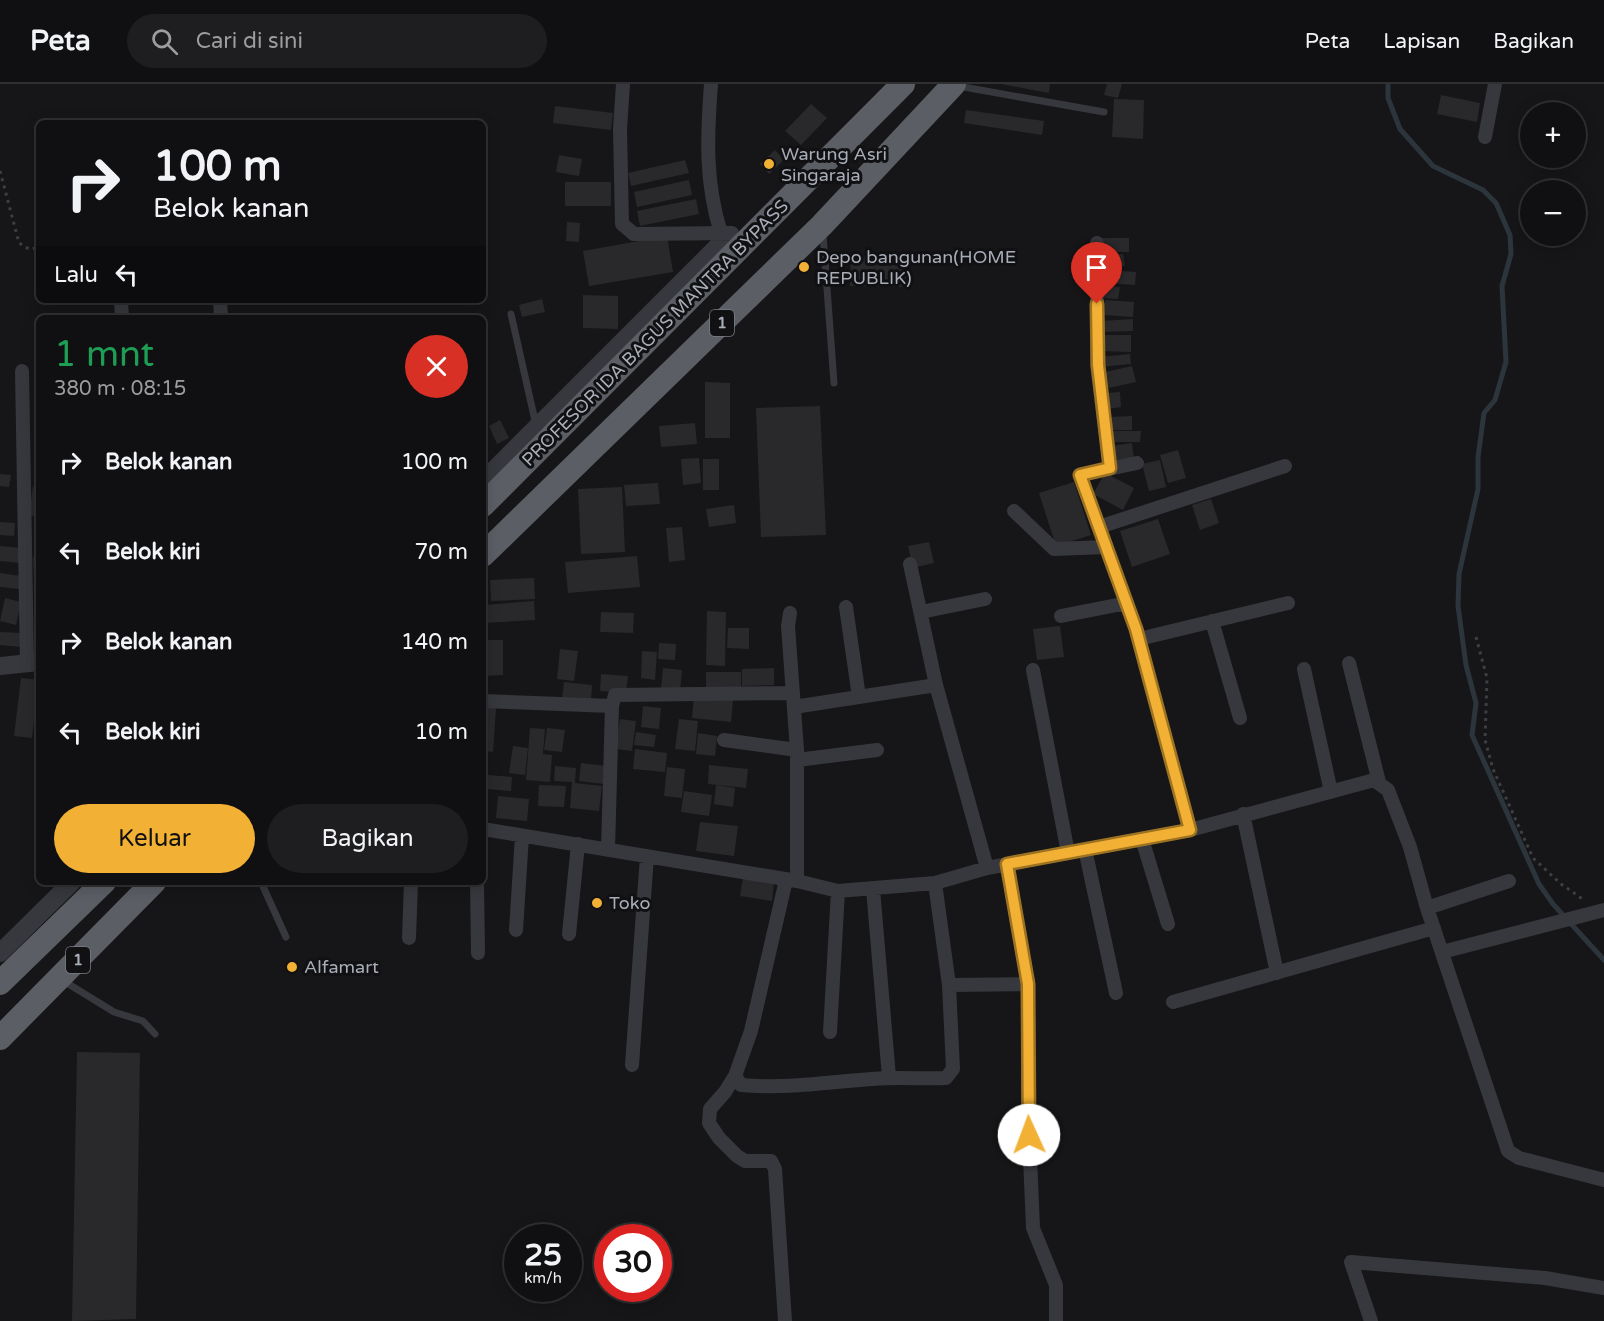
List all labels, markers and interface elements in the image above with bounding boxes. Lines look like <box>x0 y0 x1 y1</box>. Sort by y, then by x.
search box <box>127 14 547 68</box>
text: Peta <box>30 24 91 58</box>
icon: search <box>148 25 181 58</box>
text: Cari di sini <box>196 28 303 54</box>
text: Peta <box>1305 29 1350 54</box>
text: Lapisan <box>1383 29 1460 54</box>
text: Bagikan <box>1493 29 1574 54</box>
map controls <box>1520 102 1586 246</box>
button: + <box>1520 102 1586 168</box>
text: 100 m <box>153 141 282 192</box>
place label: Warung Asri Singaraja <box>781 143 887 186</box>
icon: right <box>54 144 132 222</box>
marker: Warung Asri Singaraja <box>762 157 776 171</box>
button: − <box>1520 180 1586 246</box>
text: Belok kanan <box>153 192 309 225</box>
street label: PROFESOR IDA BAGUS MANTRA BYPASS <box>517 195 793 471</box>
pin <box>1071 242 1122 304</box>
place label: Depo bangunan(HOME REPUBLIK) <box>816 246 1016 289</box>
icon: arrive <box>1080 251 1113 284</box>
icon: left <box>110 258 143 291</box>
marker: Depo bangunan(HOME REPUBLIK) <box>797 260 811 274</box>
text: Lalu <box>54 262 98 288</box>
road number: 1 <box>710 310 734 336</box>
text: 1 mnt <box>54 333 154 376</box>
button: close <box>405 335 468 398</box>
text: 380 m · 08:15 <box>54 377 186 401</box>
icon: right <box>54 446 87 479</box>
text: Belok kanan <box>105 449 232 475</box>
text: 100 m <box>401 449 468 475</box>
icon: left <box>54 536 87 569</box>
text: Belok kiri <box>105 539 201 565</box>
text: 70 m <box>414 539 468 565</box>
icon: right <box>54 626 87 659</box>
text: Belok kanan <box>105 629 232 655</box>
text: 140 m <box>401 629 468 655</box>
icon: left <box>54 716 87 749</box>
text: Belok kiri <box>105 719 201 745</box>
text: 10 m <box>414 719 468 745</box>
button: Keluar <box>54 804 255 873</box>
button: Bagikan <box>267 804 468 873</box>
place label: Toko <box>609 892 650 914</box>
marker: Toko <box>590 896 604 910</box>
road number: 1 <box>66 947 90 973</box>
place label: Alfamart <box>304 956 379 978</box>
marker: Alfamart <box>285 960 299 974</box>
position arrow <box>997 1103 1061 1167</box>
speed limit sign: 30 <box>594 1224 672 1302</box>
text: 25 <box>524 1237 562 1274</box>
text: km/h <box>524 1269 562 1287</box>

